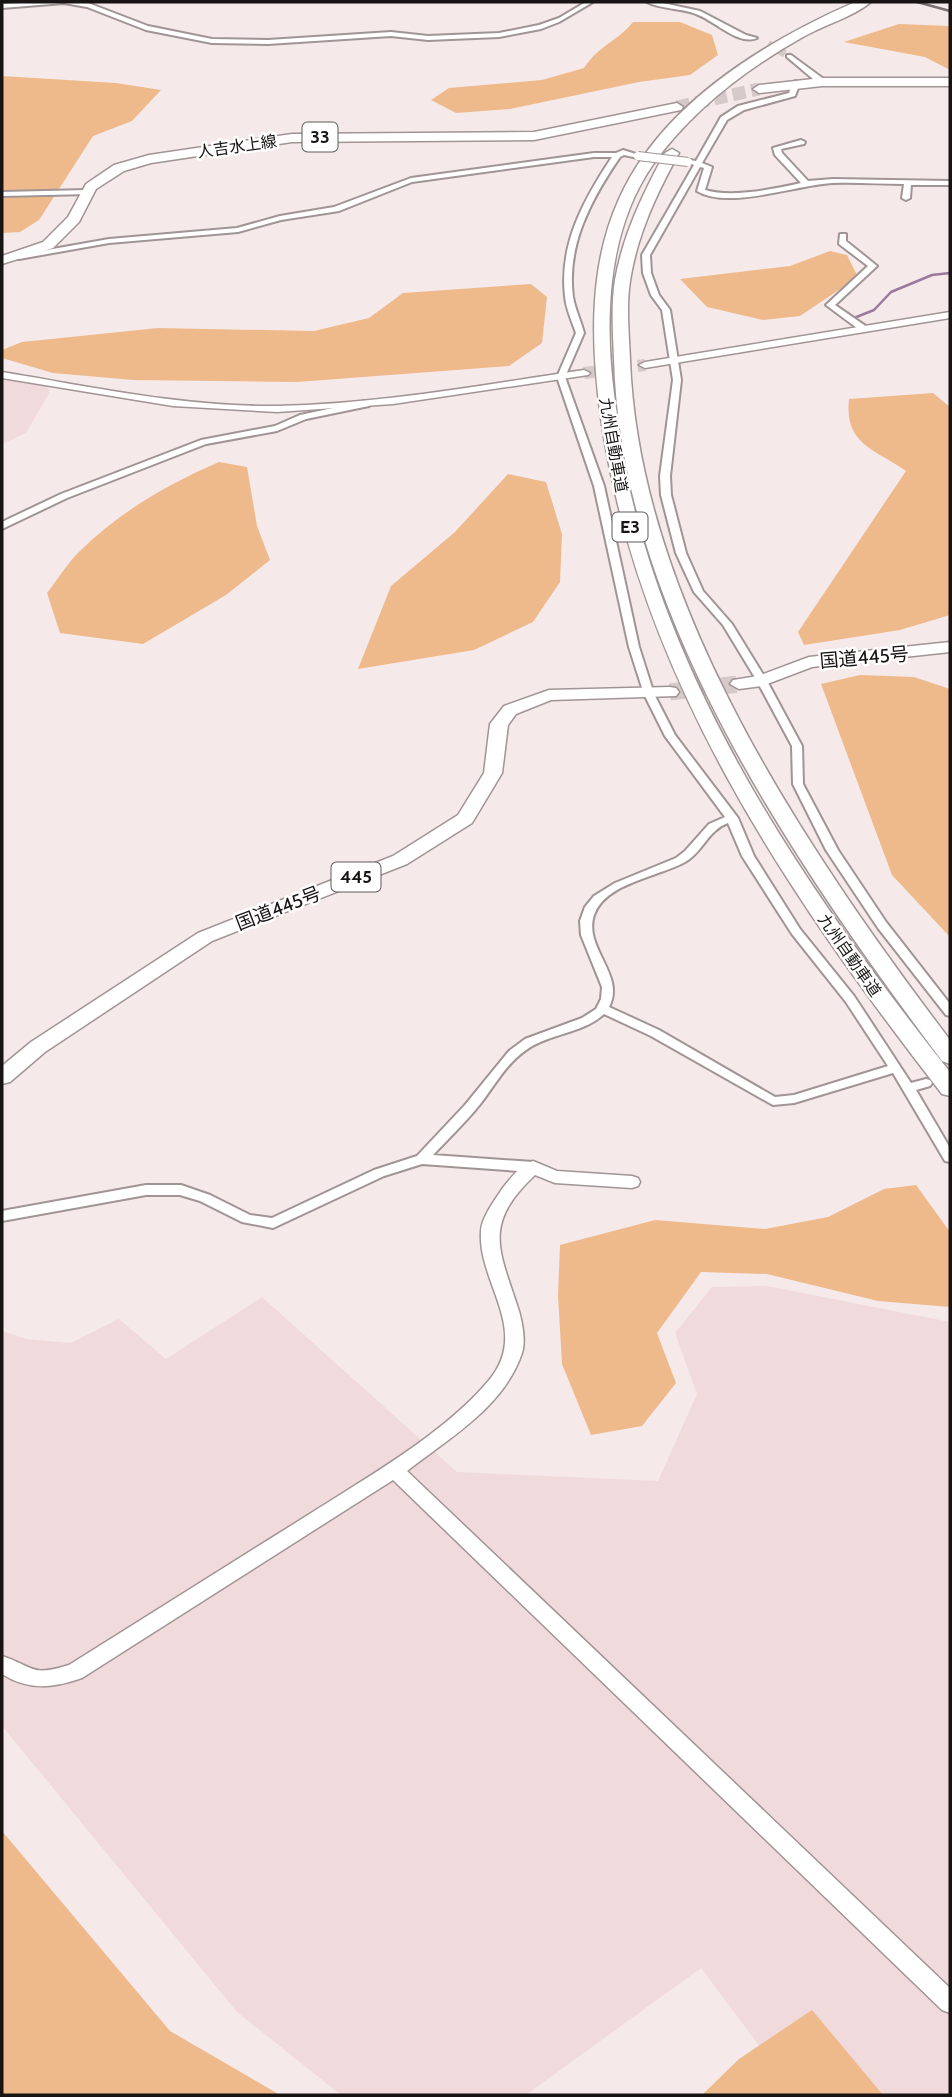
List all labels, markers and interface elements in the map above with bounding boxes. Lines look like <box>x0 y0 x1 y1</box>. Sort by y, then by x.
road number: 33 <box>302 122 338 152</box>
street label: 人吉水上線 <box>196 132 278 161</box>
street label: 九州自動車道 <box>596 396 631 494</box>
road number: E3 <box>612 512 648 542</box>
street label: 国道445号 <box>819 642 910 673</box>
road number: 445 <box>332 862 380 892</box>
street label: 国道445号 <box>232 882 324 935</box>
street label: 九州自動車道 <box>814 911 885 1000</box>

